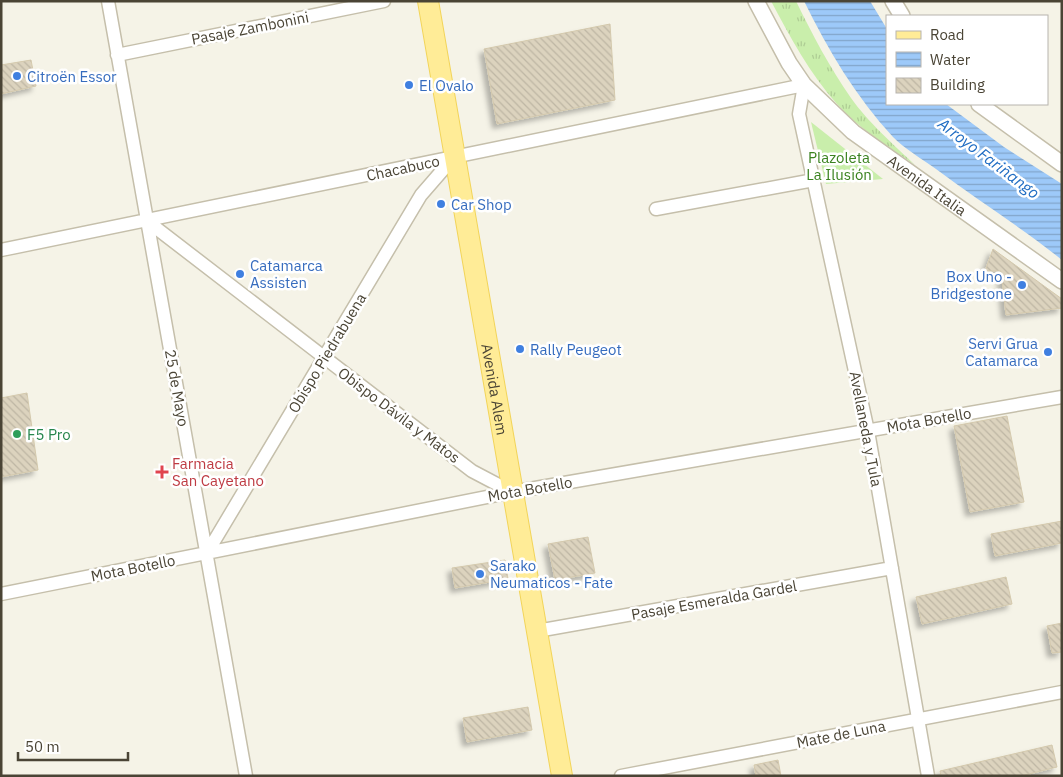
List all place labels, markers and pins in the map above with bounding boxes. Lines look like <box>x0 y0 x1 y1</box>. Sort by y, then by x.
place label: Citroën Essor <box>27 67 117 86</box>
marker: Citroën Essor <box>11 70 23 82</box>
place label: El Ovalo <box>419 76 474 95</box>
marker: El Ovalo <box>403 79 415 91</box>
place label: Car Shop <box>451 195 512 214</box>
marker: Car Shop <box>435 198 447 210</box>
place label: Catamarca Assisten <box>250 256 323 292</box>
place label: Box Uno - Bridgestone <box>931 267 1012 303</box>
marker: Catamarca Assisten <box>234 268 246 280</box>
marker: Box Uno - Bridgestone <box>1016 279 1028 291</box>
place label: Servi Grua Catamarca <box>965 334 1038 370</box>
place label: Rally Peugeot <box>530 340 622 359</box>
marker: Rally Peugeot <box>514 343 526 355</box>
marker: Servi Grua Catamarca <box>1042 346 1054 358</box>
place label: F5 Pro <box>27 425 71 444</box>
marker: F5 Pro <box>11 428 23 440</box>
place label: Farmacia San Cayetano <box>172 454 264 490</box>
marker: Farmacia San Cayetano <box>156 466 168 478</box>
place label: Sarako Neumaticos - Fate <box>490 556 613 592</box>
marker: Sarako Neumaticos - Fate <box>474 568 486 580</box>

